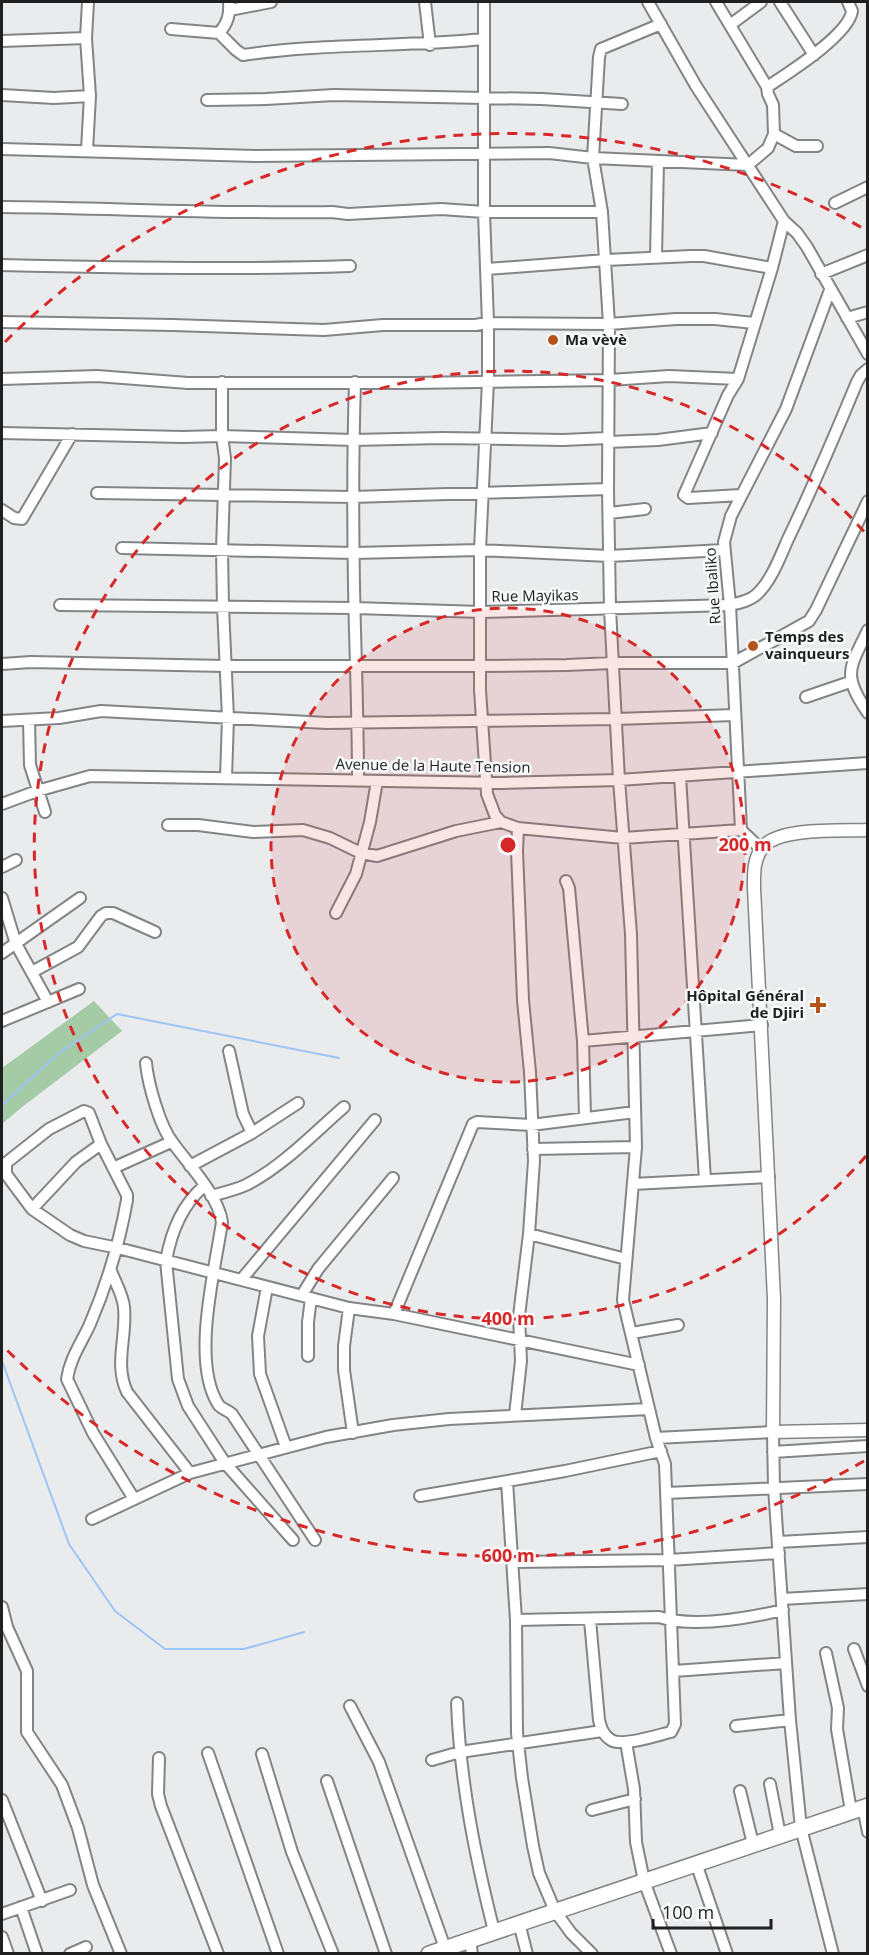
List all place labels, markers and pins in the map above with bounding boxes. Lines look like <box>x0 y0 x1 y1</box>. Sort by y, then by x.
place label: Ma vèvè <box>565 329 627 349</box>
marker: Ma vèvè <box>546 333 560 347</box>
place label: Temps des vainqueurs <box>765 626 849 663</box>
marker: Temps des vainqueurs <box>746 639 760 653</box>
centre of rings <box>498 835 518 855</box>
place label: Hôpital Général de Djiri <box>686 985 804 1022</box>
marker: Hôpital Général de Djiri <box>809 996 827 1014</box>

